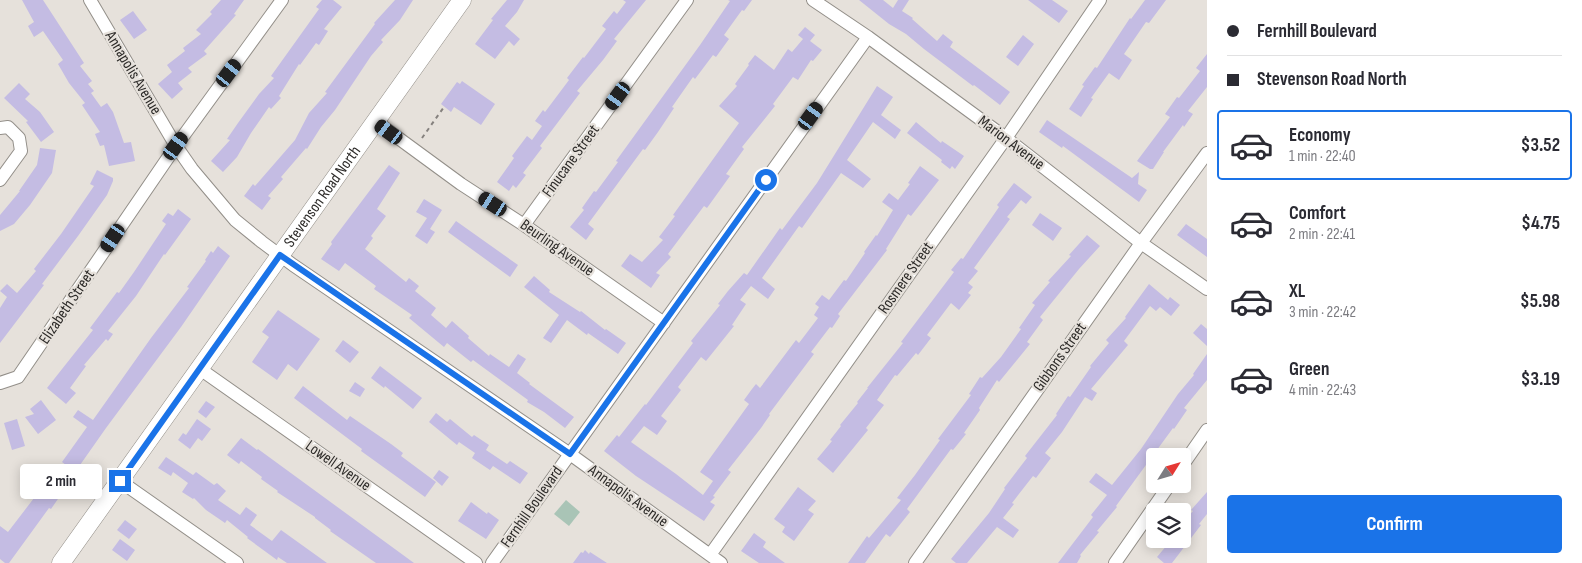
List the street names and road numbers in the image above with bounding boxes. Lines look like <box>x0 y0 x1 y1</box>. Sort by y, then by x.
street label: Annapolis Avenue <box>100 27 165 118</box>
street label: Marion Avenue <box>974 112 1048 174</box>
street label: Finucane Street <box>538 121 604 201</box>
street label: Stevenson Road North <box>280 142 365 251</box>
street label: Beurling Avenue <box>516 216 598 280</box>
street label: Rosmere Street <box>874 238 938 318</box>
street label: Elizabeth Street <box>35 266 99 348</box>
street label: Gibbons Street <box>1029 319 1091 395</box>
street label: Lowell Avenue <box>302 437 374 495</box>
street label: Annapolis Avenue <box>584 460 672 531</box>
street label: Fernhill Boulevard <box>497 463 567 551</box>

